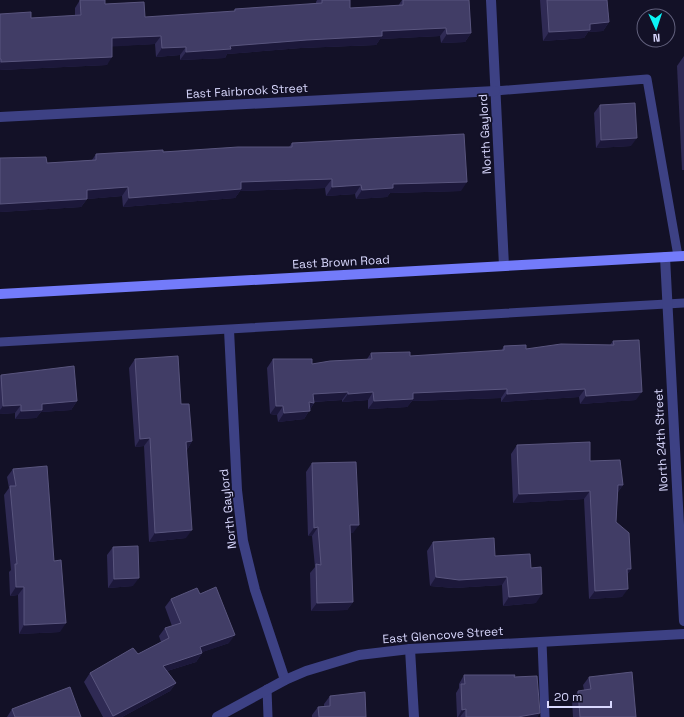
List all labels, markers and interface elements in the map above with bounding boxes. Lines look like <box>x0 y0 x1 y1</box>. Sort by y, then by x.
north arrow <box>636 8 676 48</box>
text: N <box>652 31 661 45</box>
street label: East Fairbrook Street <box>186 80 308 102</box>
street label: North Gaylord <box>475 93 495 175</box>
street label: East Brown Road <box>292 251 390 273</box>
street label: North 24th Street <box>650 388 672 492</box>
street label: North Gaylord <box>216 468 240 550</box>
street label: East Glencove Street <box>382 623 504 647</box>
scale bar <box>548 683 611 709</box>
text: 20 m <box>554 689 582 705</box>

